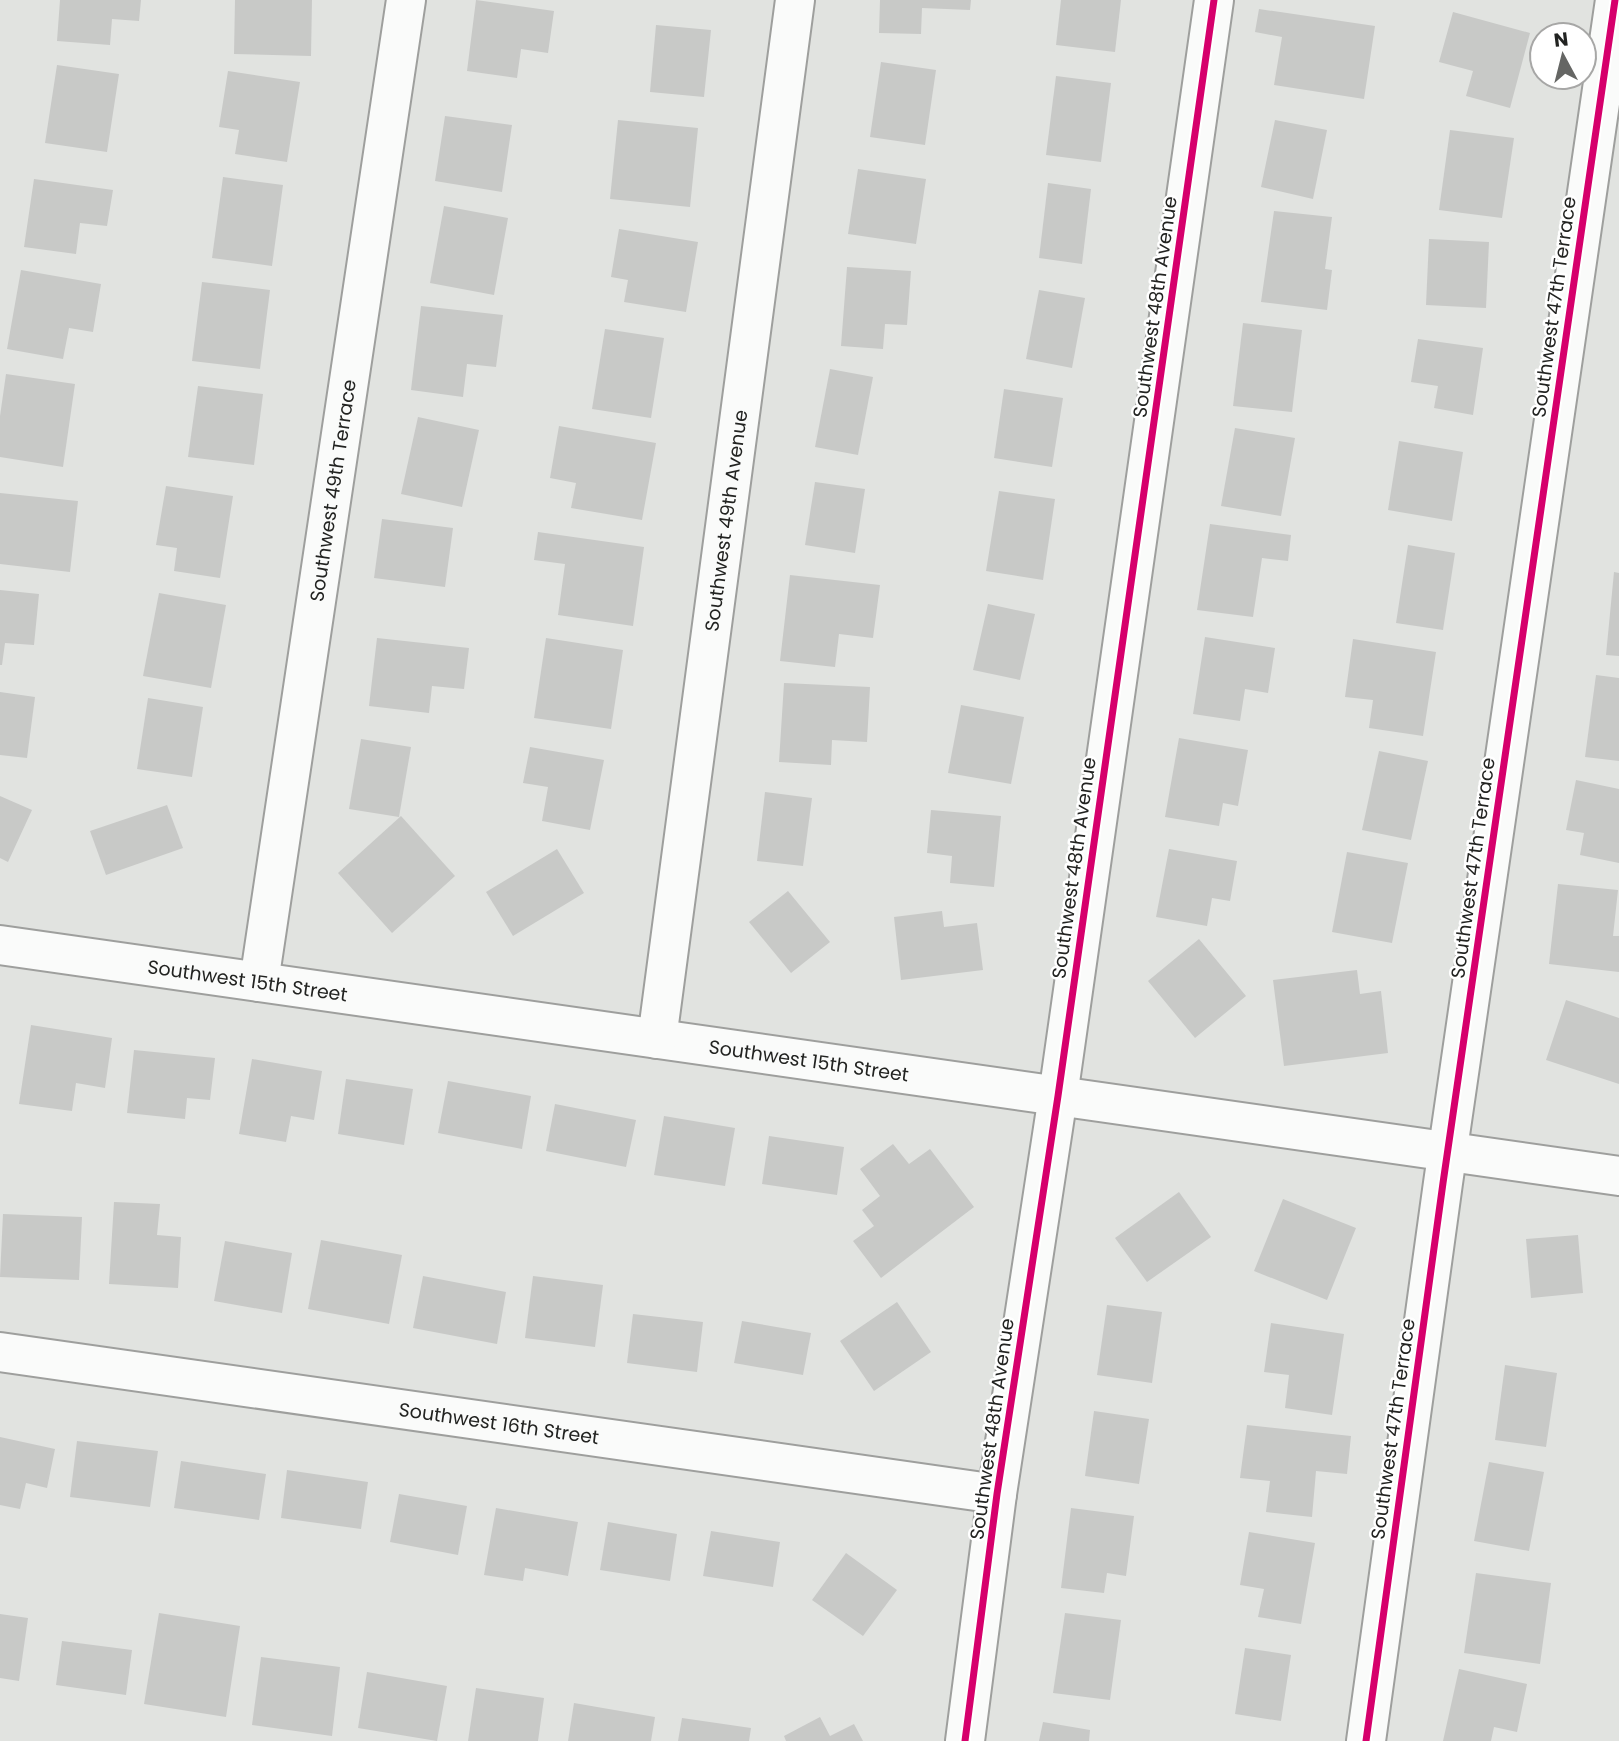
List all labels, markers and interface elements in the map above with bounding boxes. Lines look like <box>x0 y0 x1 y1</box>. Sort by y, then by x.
north arrow <box>1528 21 1598 91</box>
text: N <box>1552 25 1570 54</box>
street label: Southwest 48th Avenue <box>1126 195 1184 419</box>
street label: Southwest 47th Terrace <box>1525 195 1583 419</box>
street label: Southwest 49th Terrace <box>303 377 363 603</box>
street label: Southwest 49th Avenue <box>698 408 754 633</box>
street label: Southwest 48th Avenue <box>1045 756 1103 980</box>
street label: Southwest 47th Terrace <box>1444 756 1502 980</box>
street label: Southwest 15th Street <box>146 953 349 1008</box>
street label: Southwest 15th Street <box>707 1033 911 1088</box>
street label: Southwest 48th Avenue <box>963 1317 1021 1541</box>
street label: Southwest 47th Terrace <box>1364 1317 1422 1541</box>
street label: Southwest 16th Street <box>397 1395 601 1451</box>

